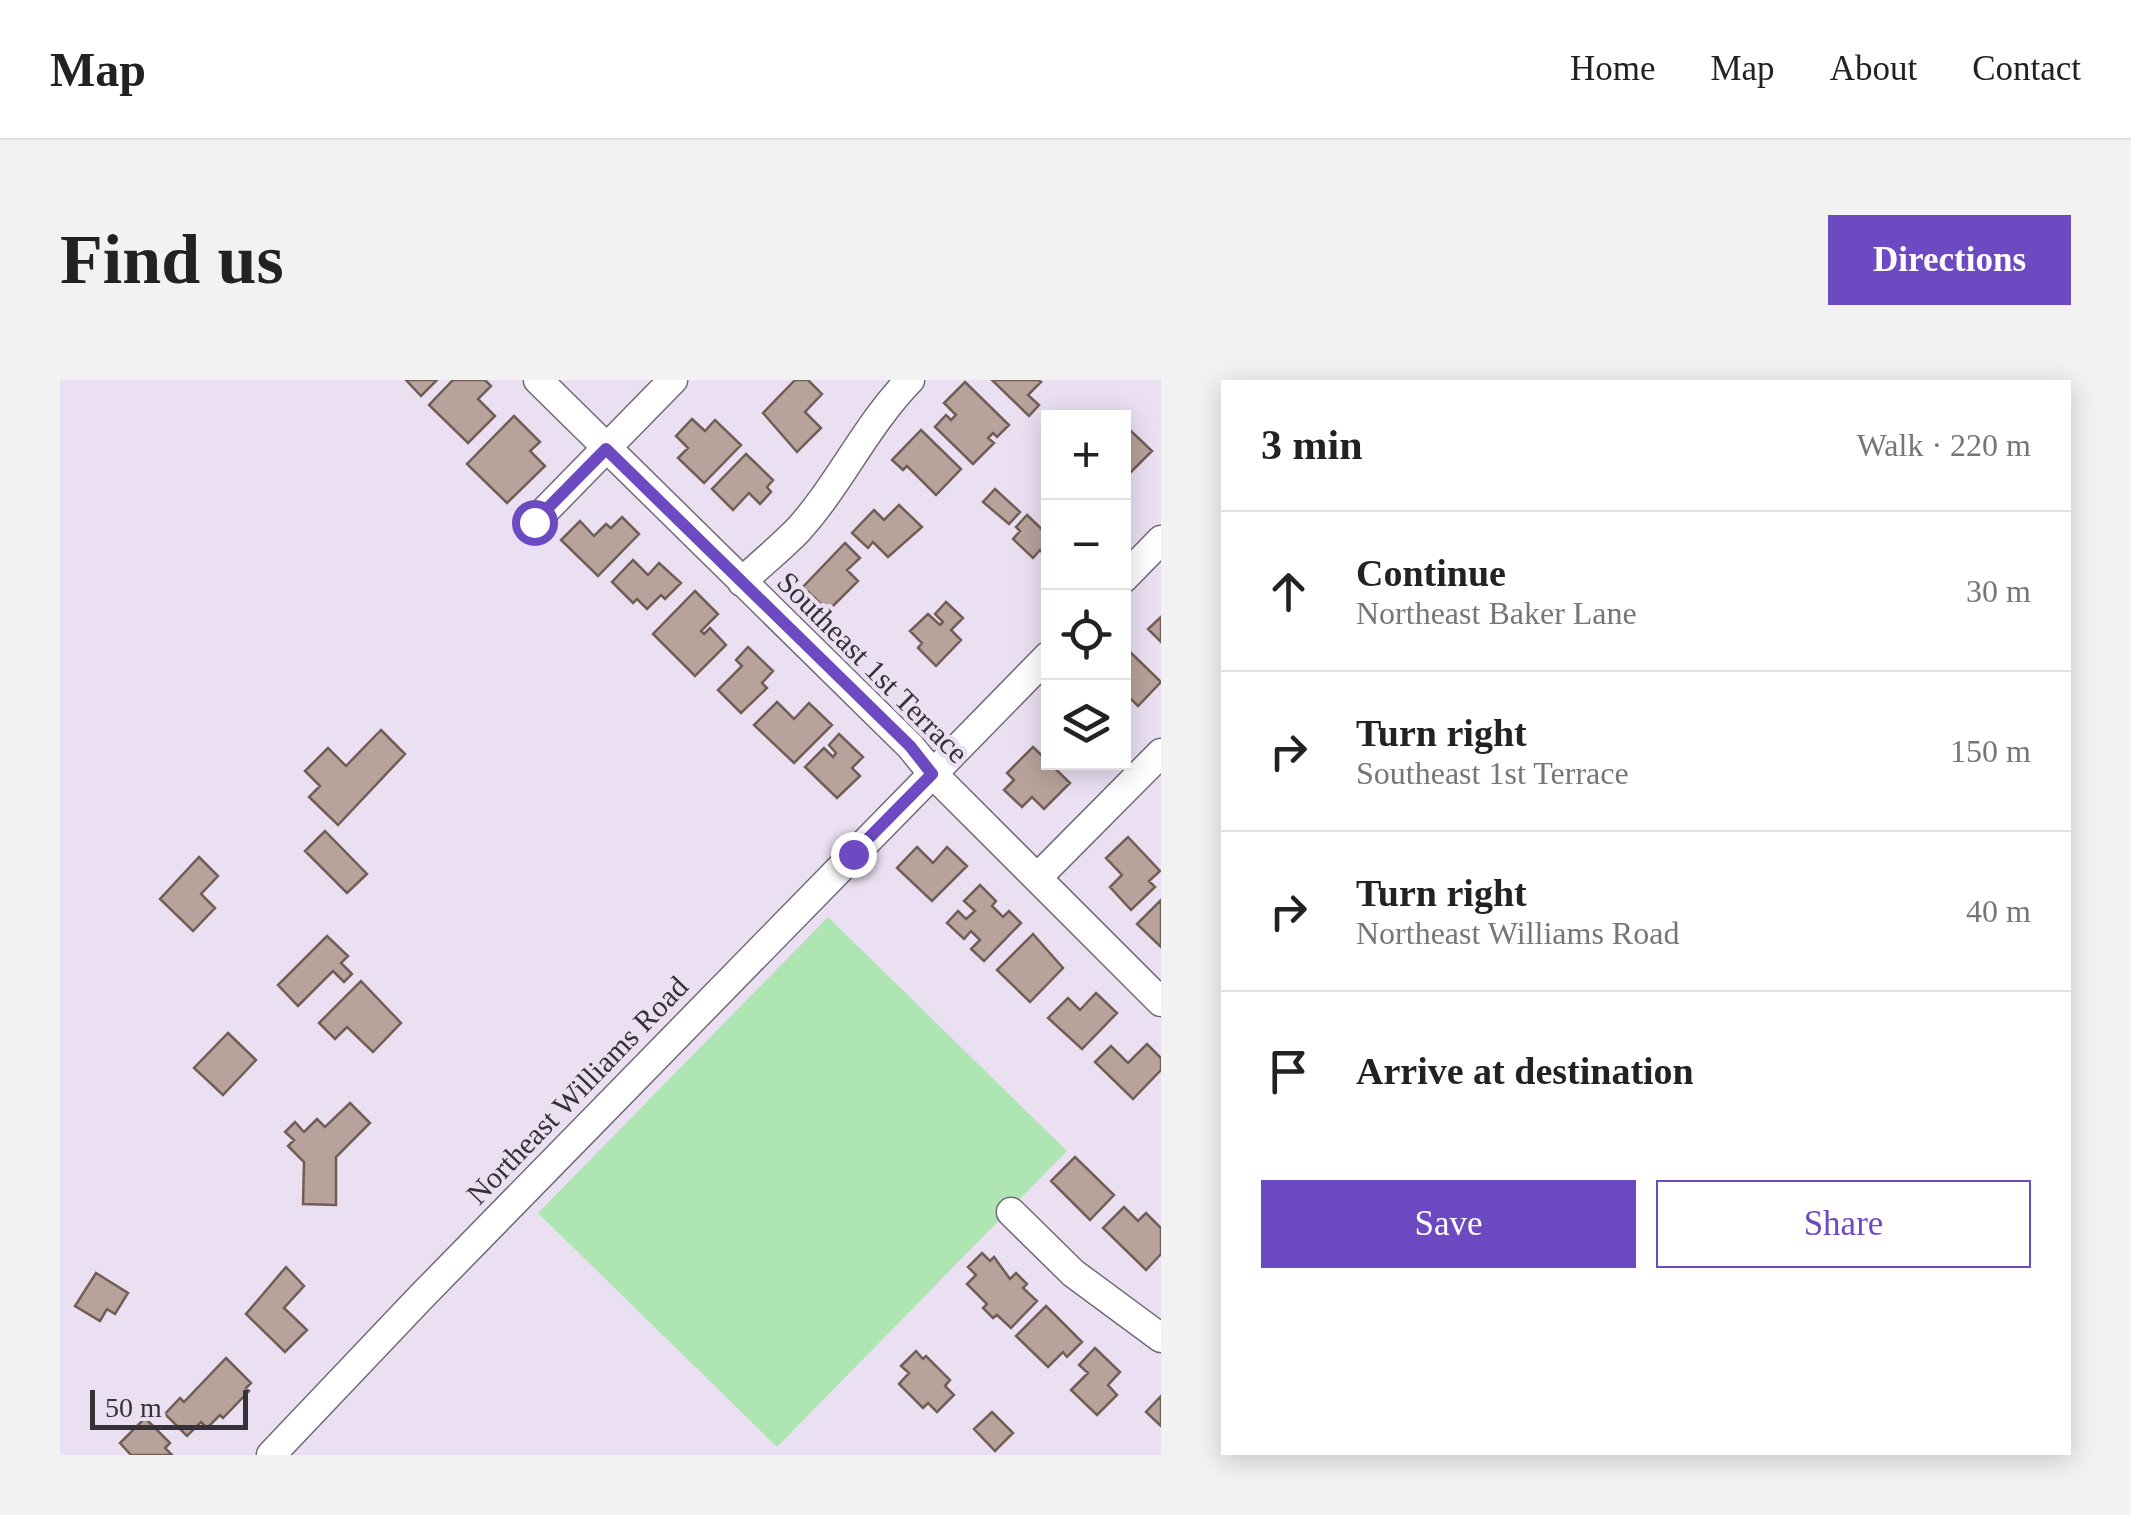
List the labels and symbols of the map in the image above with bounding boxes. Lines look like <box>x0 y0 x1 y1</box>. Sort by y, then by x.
route start <box>512 500 558 546</box>
street label: Southeast 1st Terrace <box>771 565 975 769</box>
route end <box>831 832 877 878</box>
street label: Northeast Williams Road <box>460 969 694 1211</box>
scale bar <box>90 1385 248 1430</box>

